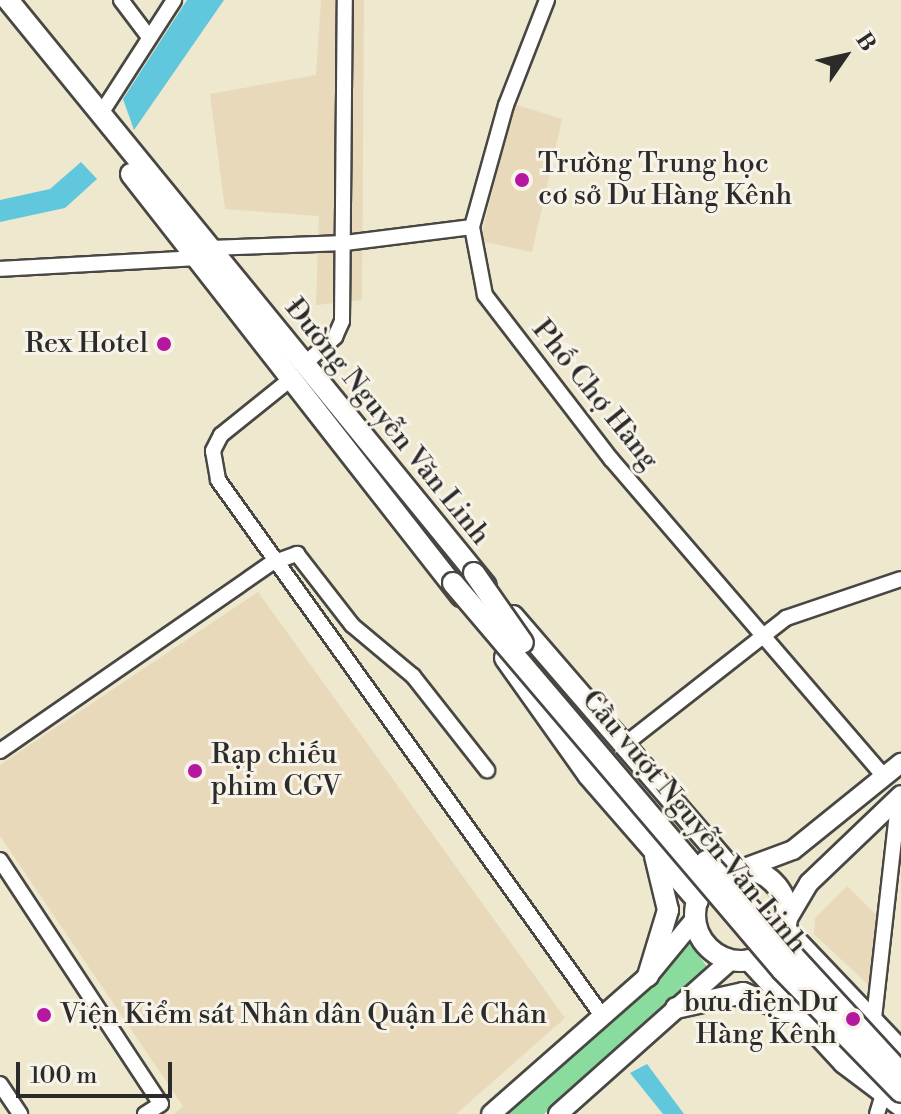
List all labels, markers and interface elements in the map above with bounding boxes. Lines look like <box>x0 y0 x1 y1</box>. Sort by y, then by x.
north arrow <box>805 16 885 96</box>
text: B <box>849 28 881 57</box>
place label: Trường Trung học cơ sở Dư Hàng Kênh <box>538 147 792 213</box>
marker: Trường Trung học cơ sở Dư Hàng Kênh <box>513 171 531 189</box>
street label: Đường Nguyễn Văn Linh <box>277 292 497 552</box>
street label: Phố Chợ Hàng <box>524 313 666 477</box>
place label: Rex Hotel <box>25 327 148 361</box>
marker: Rex Hotel <box>155 335 173 353</box>
street label: Cầu vượt Nguyễn Văn Linh <box>574 684 814 960</box>
place label: Rạp chiếu phim CGV <box>211 738 342 804</box>
marker: Rạp chiếu phim CGV <box>186 762 204 780</box>
place label: bưu điện Dư Hàng Kênh <box>684 986 837 1052</box>
place label: Viện Kiểm sát Nhân dân Quận Lê Chân <box>60 998 547 1032</box>
marker: Viện Kiểm sát Nhân dân Quận Lê Chân <box>35 1006 53 1024</box>
marker: bưu điện Dư Hàng Kênh <box>844 1010 862 1028</box>
scale bar <box>20 1046 176 1096</box>
text: 100 m <box>30 1061 97 1091</box>

